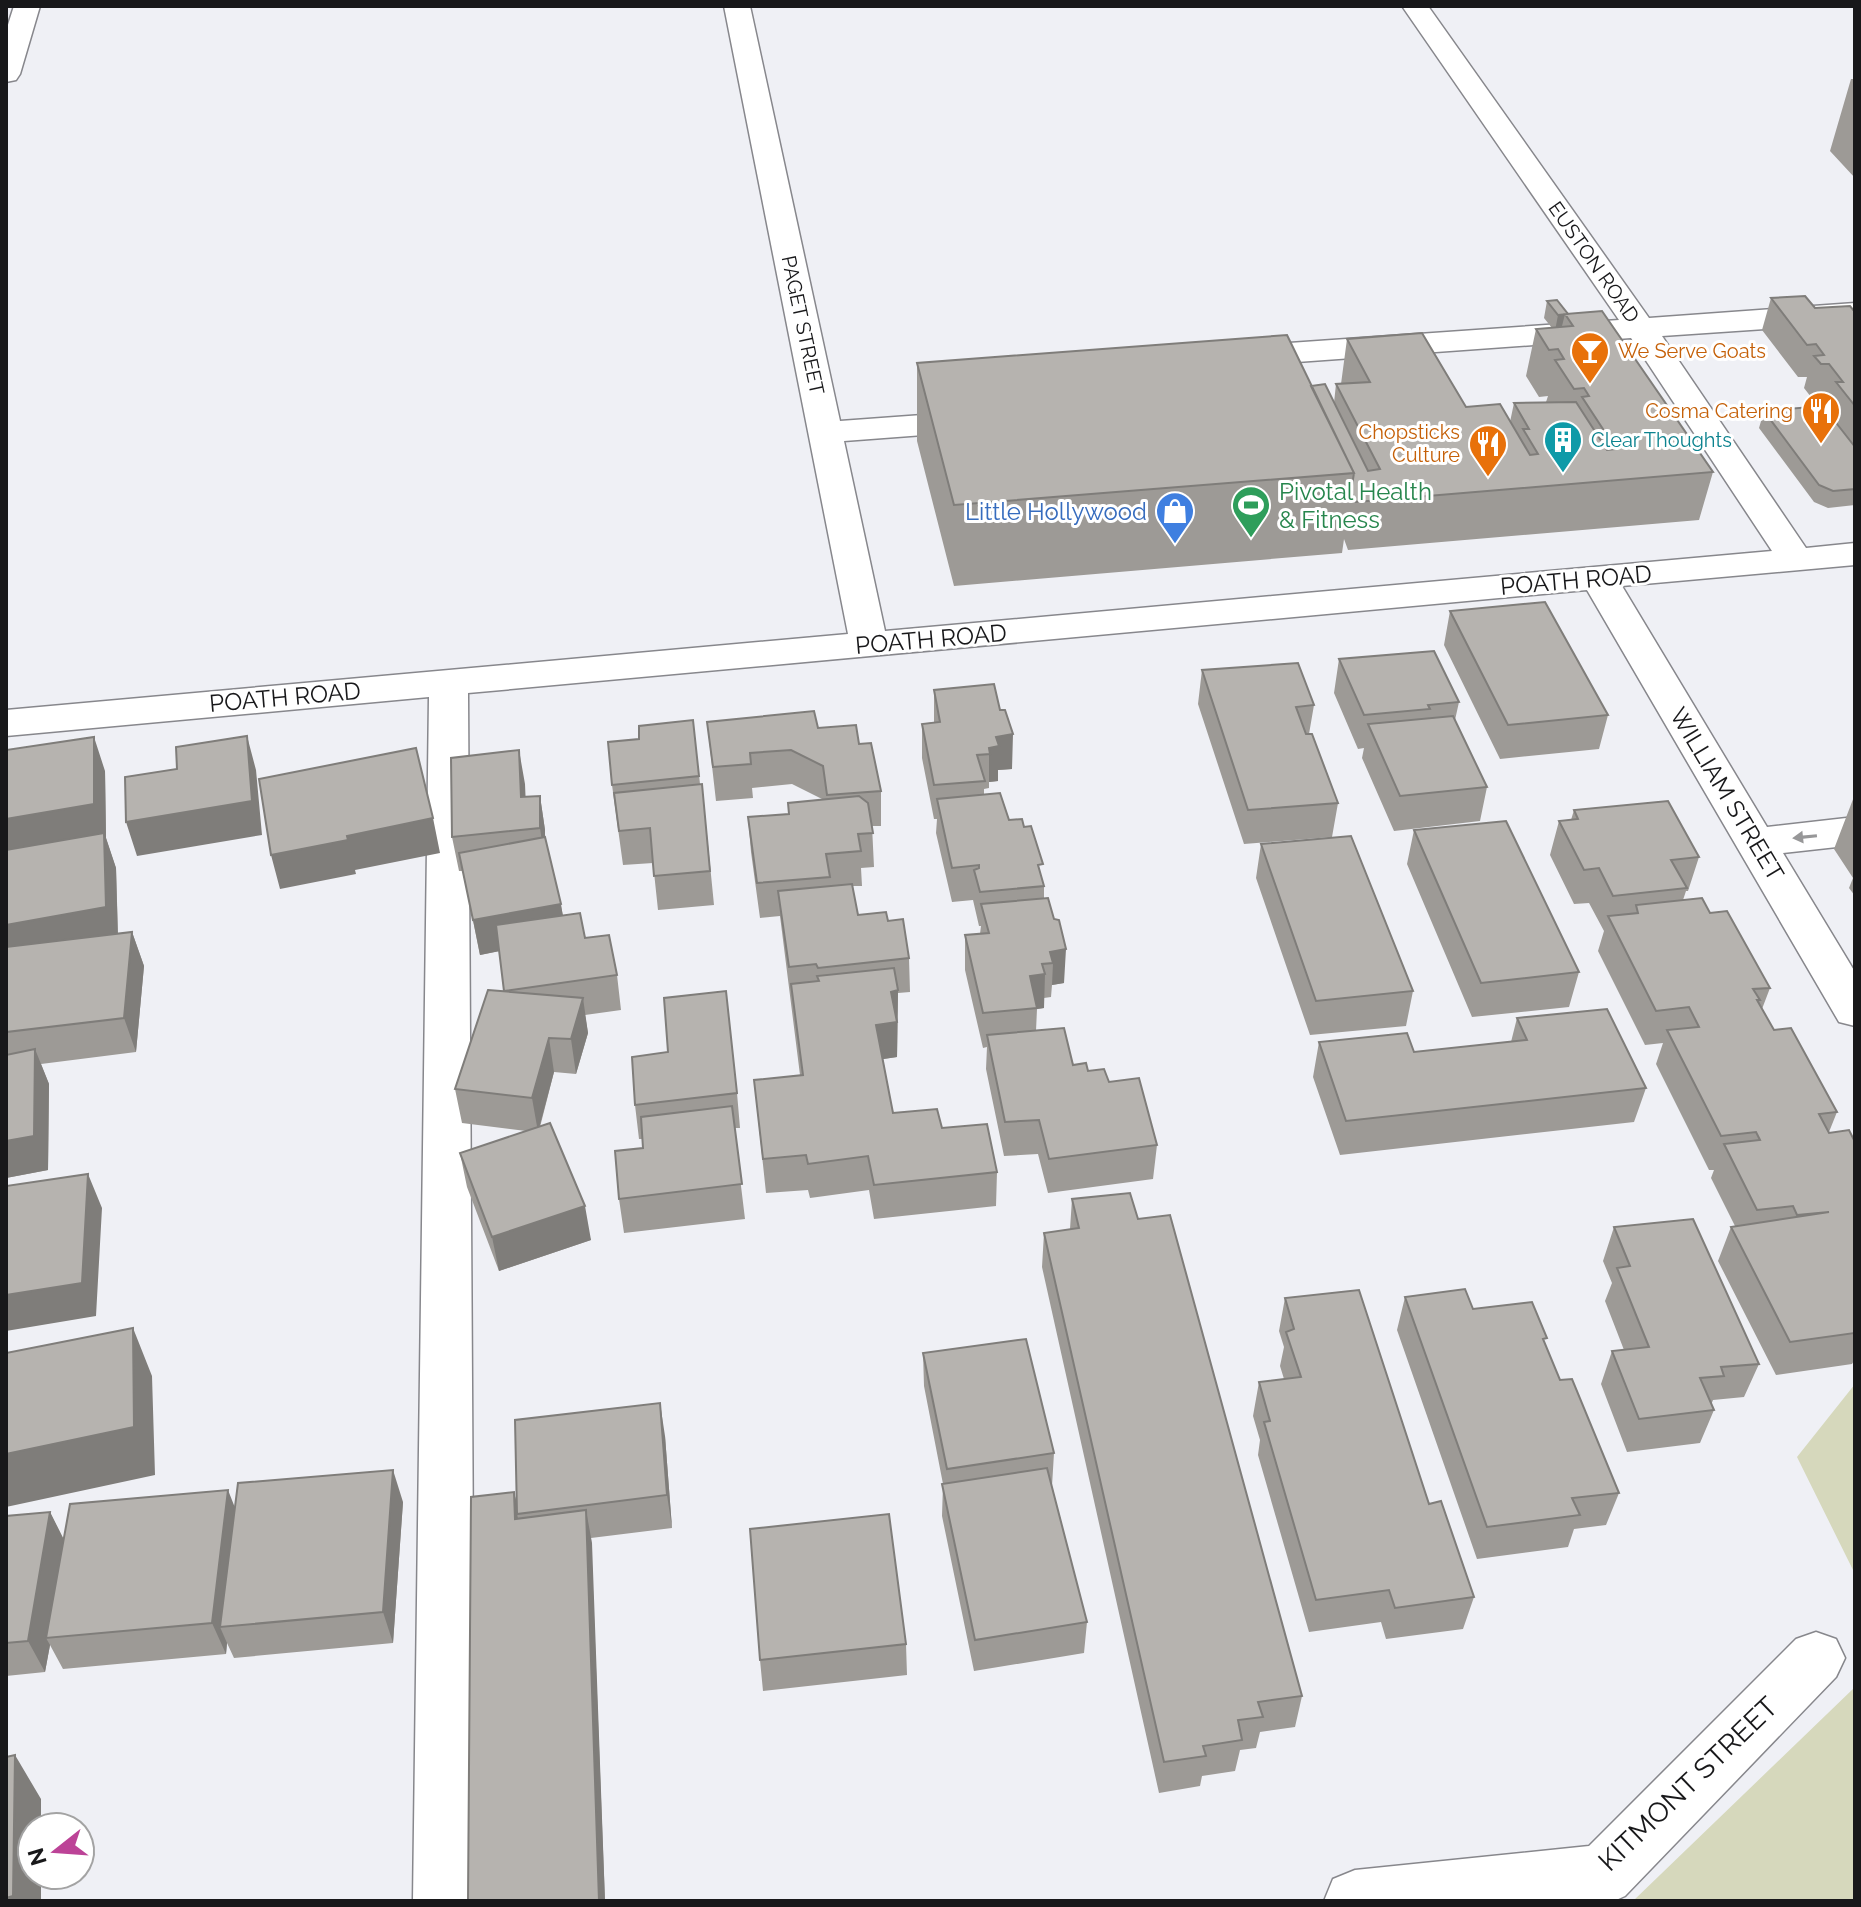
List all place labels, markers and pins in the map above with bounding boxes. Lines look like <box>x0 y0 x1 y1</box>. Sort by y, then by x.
bar icon: We Serve Goats <box>1569 330 1611 385</box>
place label: We Serve Goats <box>1618 339 1766 363</box>
restaurant icon: Cosma Catering <box>1800 390 1842 445</box>
place label: Cosma Catering <box>1645 399 1793 423</box>
building icon: Clear Thoughts <box>1542 419 1584 474</box>
place label: Chopsticks Culture <box>1358 420 1460 467</box>
restaurant icon: Chopsticks Culture <box>1467 423 1509 478</box>
place label: Clear Thoughts <box>1591 428 1732 452</box>
place label: Pivotal Health & Fitness <box>1279 477 1432 534</box>
sports icon: Pivotal Health & Fitness <box>1230 484 1272 539</box>
shop icon: Little Hollywood <box>1154 490 1196 545</box>
place label: Little Hollywood <box>965 497 1147 526</box>

